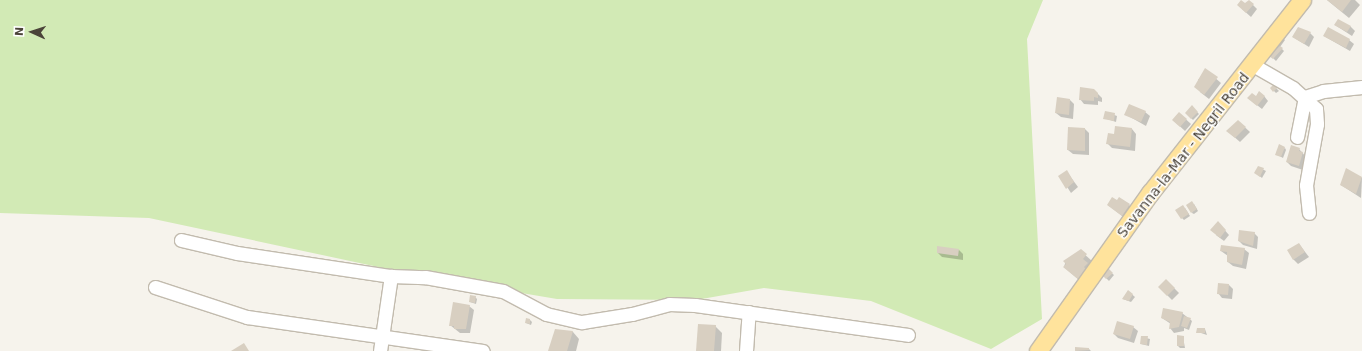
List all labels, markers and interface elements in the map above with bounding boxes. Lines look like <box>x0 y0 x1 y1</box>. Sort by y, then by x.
north arrow <box>12 12 52 52</box>
text: N <box>13 26 26 36</box>
street label: Savanna-la-Mar - Negril Road <box>1113 69 1253 241</box>

